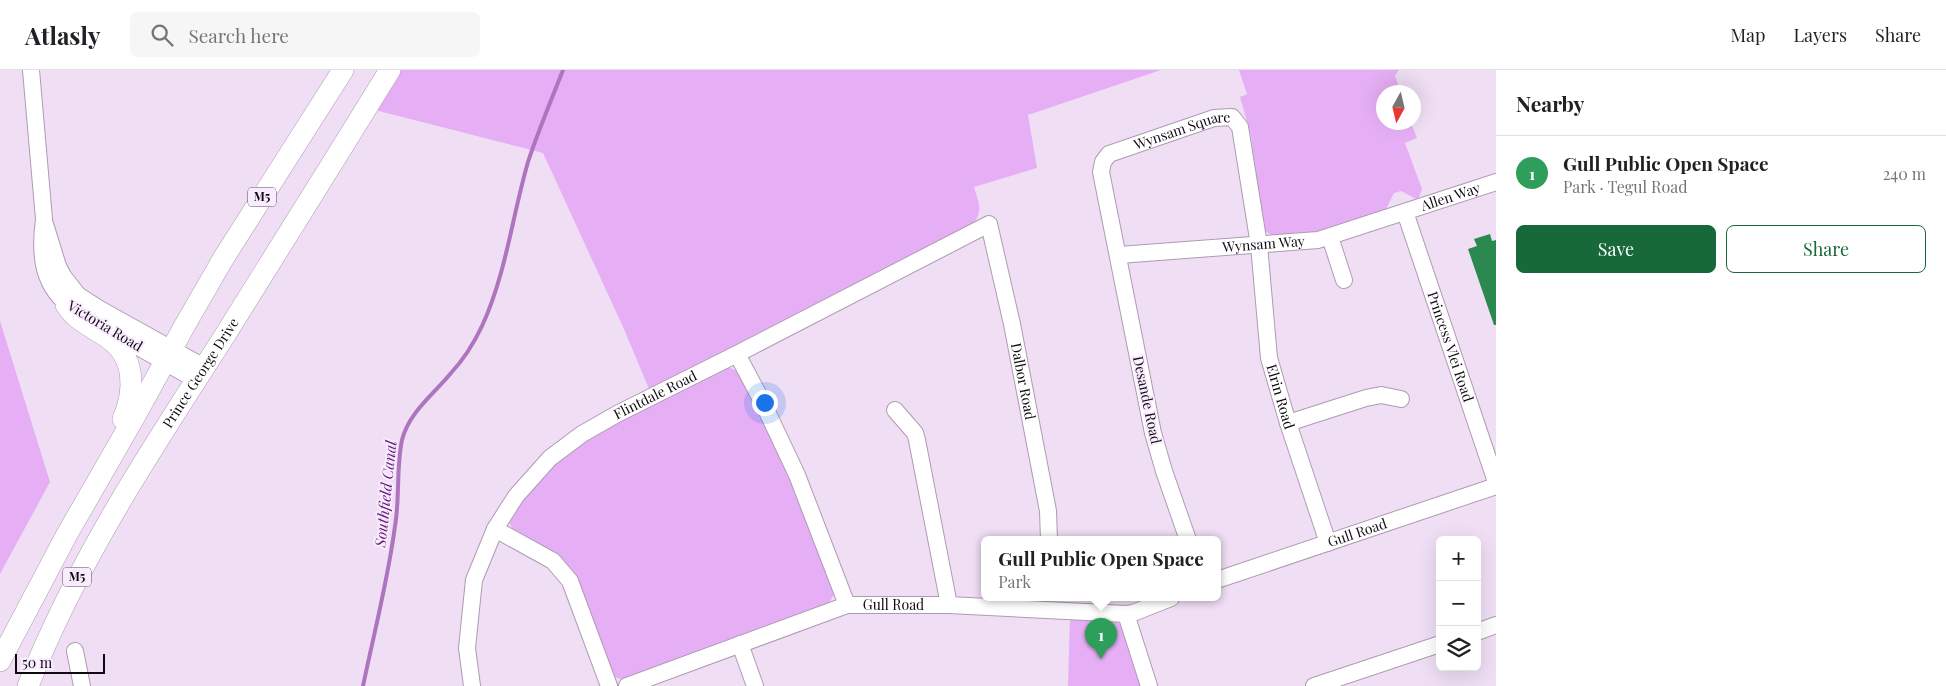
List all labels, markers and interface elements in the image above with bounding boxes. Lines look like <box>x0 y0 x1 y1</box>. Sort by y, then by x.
search box <box>130 12 480 57</box>
text: Atlasly <box>25 19 100 51</box>
icon: search <box>148 21 176 49</box>
text: Search here <box>188 22 289 48</box>
text: Map <box>1730 23 1765 47</box>
text: Layers <box>1793 23 1847 47</box>
text: Share <box>1875 23 1921 47</box>
north arrow <box>1376 85 1421 130</box>
text: Nearby <box>1516 89 1585 117</box>
street label: Wynsam Square <box>1130 107 1231 154</box>
text: Gull Public Open Space <box>1563 150 1769 176</box>
text: 1 <box>1529 163 1535 184</box>
text: 240 m <box>1883 163 1926 184</box>
text: Park · Tegul Road <box>1563 176 1687 197</box>
street label: Allen Way <box>1417 178 1482 215</box>
road number: M5 <box>248 188 276 206</box>
button: Save <box>1516 225 1716 273</box>
button: Share <box>1726 225 1926 273</box>
street label: Wynsam Way <box>1221 231 1305 256</box>
street label: Princess Vlei Road <box>1423 289 1478 404</box>
street label: Victoria Road <box>63 295 146 355</box>
street label: Prince George Drive <box>158 314 243 431</box>
street label: Dalbor Road <box>1007 341 1040 421</box>
street label: Desande Road <box>1129 354 1166 446</box>
street label: Elrin Road <box>1262 362 1299 431</box>
street label: Flintdale Road <box>610 366 700 423</box>
your location <box>752 390 778 416</box>
water label: Southfield Canal <box>369 439 401 549</box>
street label: Gull Road <box>1325 513 1389 551</box>
popup <box>981 536 1221 601</box>
map controls <box>1436 536 1481 671</box>
button: + <box>1436 536 1481 581</box>
text: Gull Public Open Space <box>998 545 1204 571</box>
road number: M5 <box>63 568 91 586</box>
text: Park <box>998 571 1031 592</box>
button: − <box>1436 581 1481 626</box>
street label: Gull Road <box>863 595 924 614</box>
pin: 1 <box>1085 618 1117 659</box>
button: layers <box>1436 626 1481 671</box>
scale bar <box>15 651 105 674</box>
text: 50 m <box>22 653 52 672</box>

